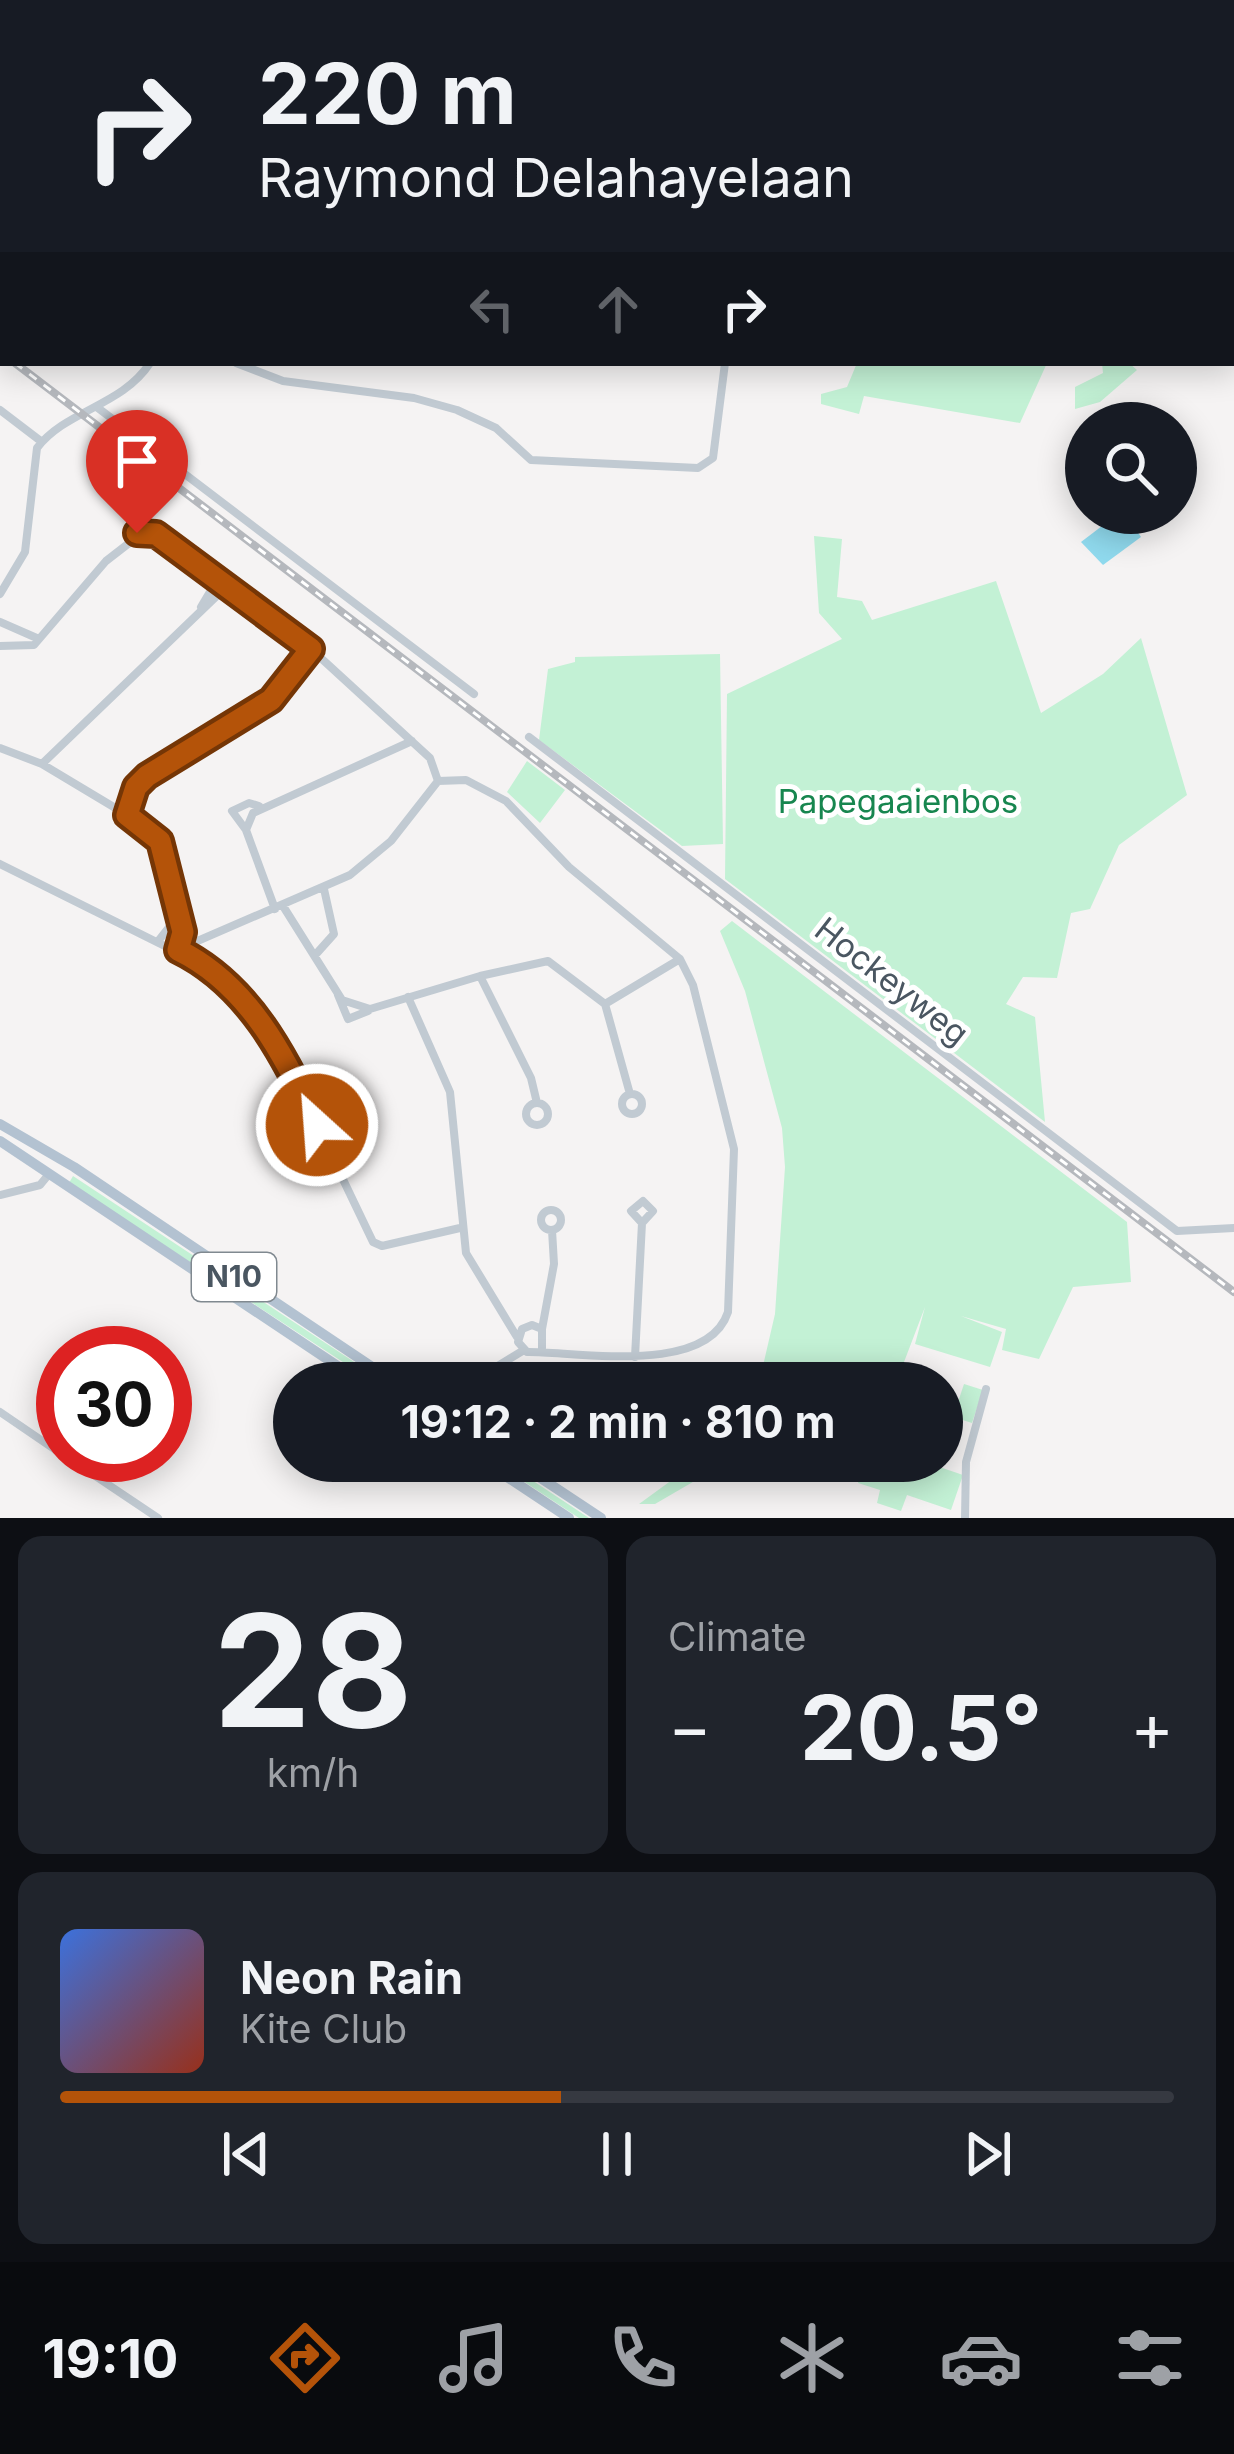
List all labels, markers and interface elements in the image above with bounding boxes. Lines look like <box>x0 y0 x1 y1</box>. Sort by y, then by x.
text: 220 m <box>258 43 517 144</box>
icon: right <box>60 48 216 204</box>
text: Raymond Delahayelaan <box>258 145 854 210</box>
icon: left <box>459 276 525 342</box>
icon: ahead <box>585 276 651 342</box>
icon: right <box>711 276 777 342</box>
map controls <box>1065 402 1197 534</box>
button: search <box>1065 402 1197 534</box>
pin <box>86 410 188 533</box>
icon: arrive <box>104 428 170 494</box>
park label: Papegaaienbos <box>778 781 1018 821</box>
street label: Hockeyweg <box>807 909 977 1053</box>
position arrow <box>254 1062 380 1188</box>
road number: N10 <box>192 1253 276 1301</box>
speed limit sign: 30 <box>36 1326 192 1482</box>
text: 19:12 · 2 min · 810 m <box>400 1394 836 1449</box>
text: 28 <box>213 1576 413 1765</box>
text: Climate <box>668 1613 807 1660</box>
text: 20.5° <box>800 1673 1042 1782</box>
text: − <box>668 1687 712 1767</box>
text: + <box>1130 1687 1174 1767</box>
text: km/h <box>267 1749 359 1796</box>
text: Neon Rain <box>240 1950 463 2005</box>
text: Kite Club <box>240 2005 407 2052</box>
icon: previous <box>213 2121 279 2187</box>
icon: pause <box>584 2121 650 2187</box>
icon: next <box>955 2121 1021 2187</box>
icon: directions <box>263 2316 347 2400</box>
icon: music <box>432 2316 516 2400</box>
icon: phone <box>601 2316 685 2400</box>
icon: climate <box>770 2316 854 2400</box>
icon: car <box>939 2316 1023 2400</box>
icon: filters <box>1108 2316 1192 2400</box>
text: 19:10 <box>42 2326 179 2391</box>

